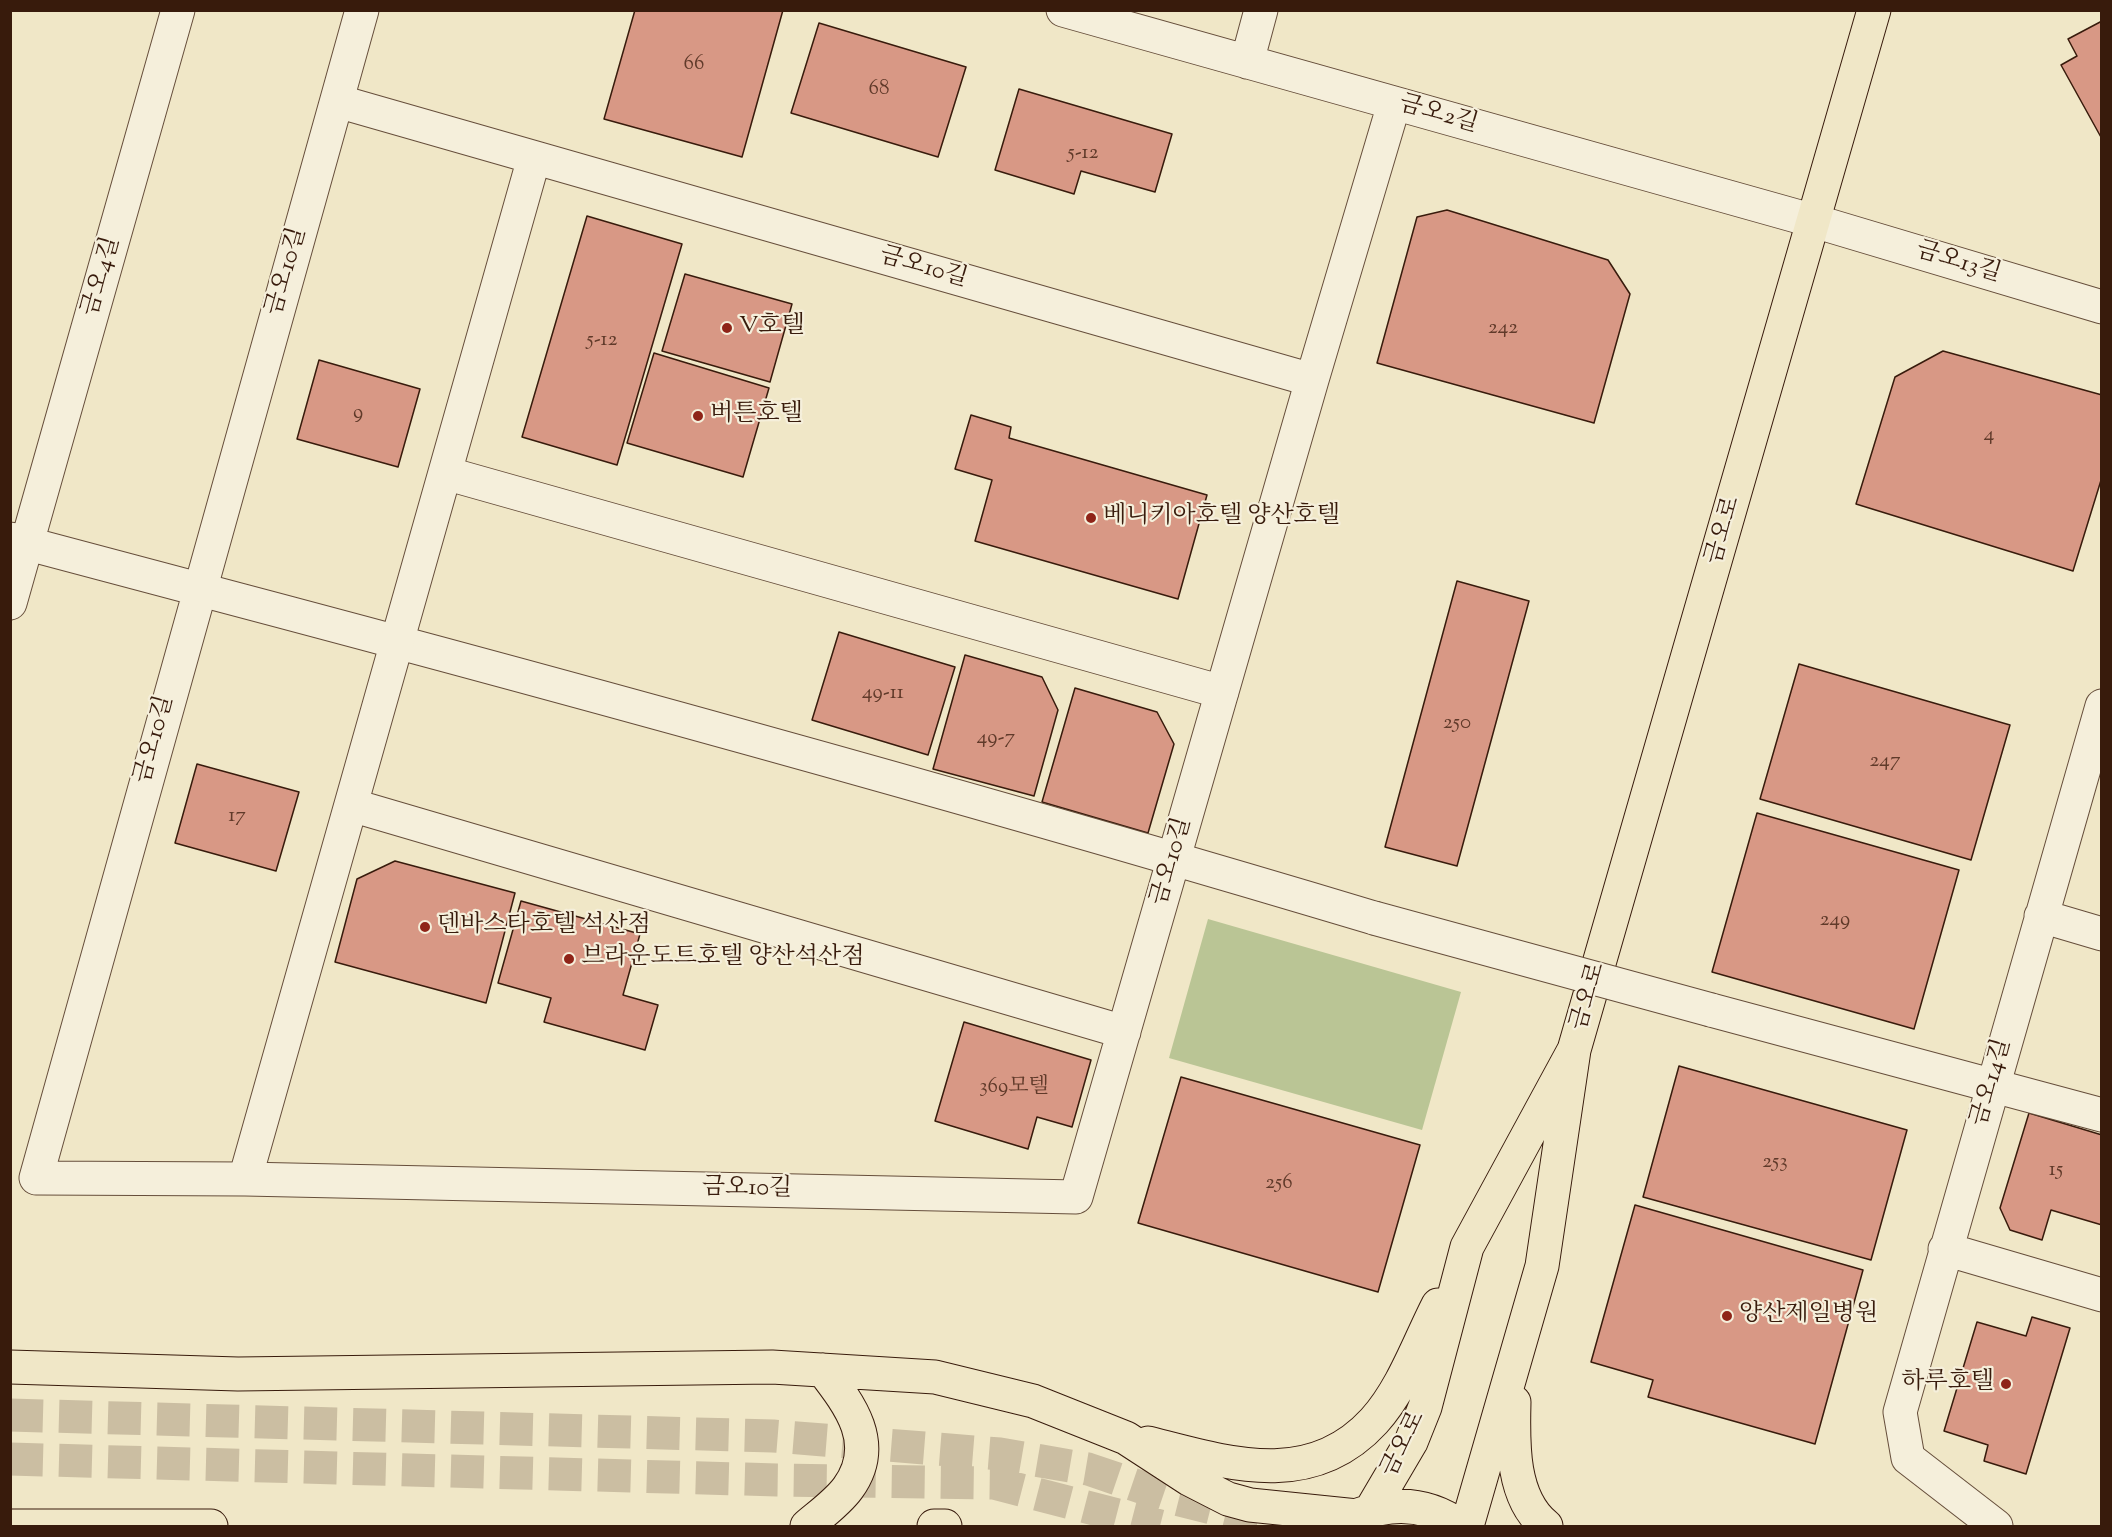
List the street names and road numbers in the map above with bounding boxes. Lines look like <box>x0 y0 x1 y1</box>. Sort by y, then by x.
street label: 금오2길 <box>1395 91 1481 141</box>
street label: 금오10길 <box>262 225 314 319</box>
street label: 금오4길 <box>78 234 128 320</box>
street label: 금오13길 <box>1912 237 2004 291</box>
street label: 금오10길 <box>876 243 970 295</box>
street label: 금오로 <box>1702 494 1748 568</box>
street label: 금오10길 <box>130 693 182 787</box>
street label: 금오10길 <box>1147 815 1199 909</box>
street label: 금오로 <box>1567 960 1613 1034</box>
street label: 금오14길 <box>1967 1036 2019 1130</box>
street label: 금오10길 <box>702 1175 792 1205</box>
street label: 금오로 <box>1377 1407 1433 1483</box>

